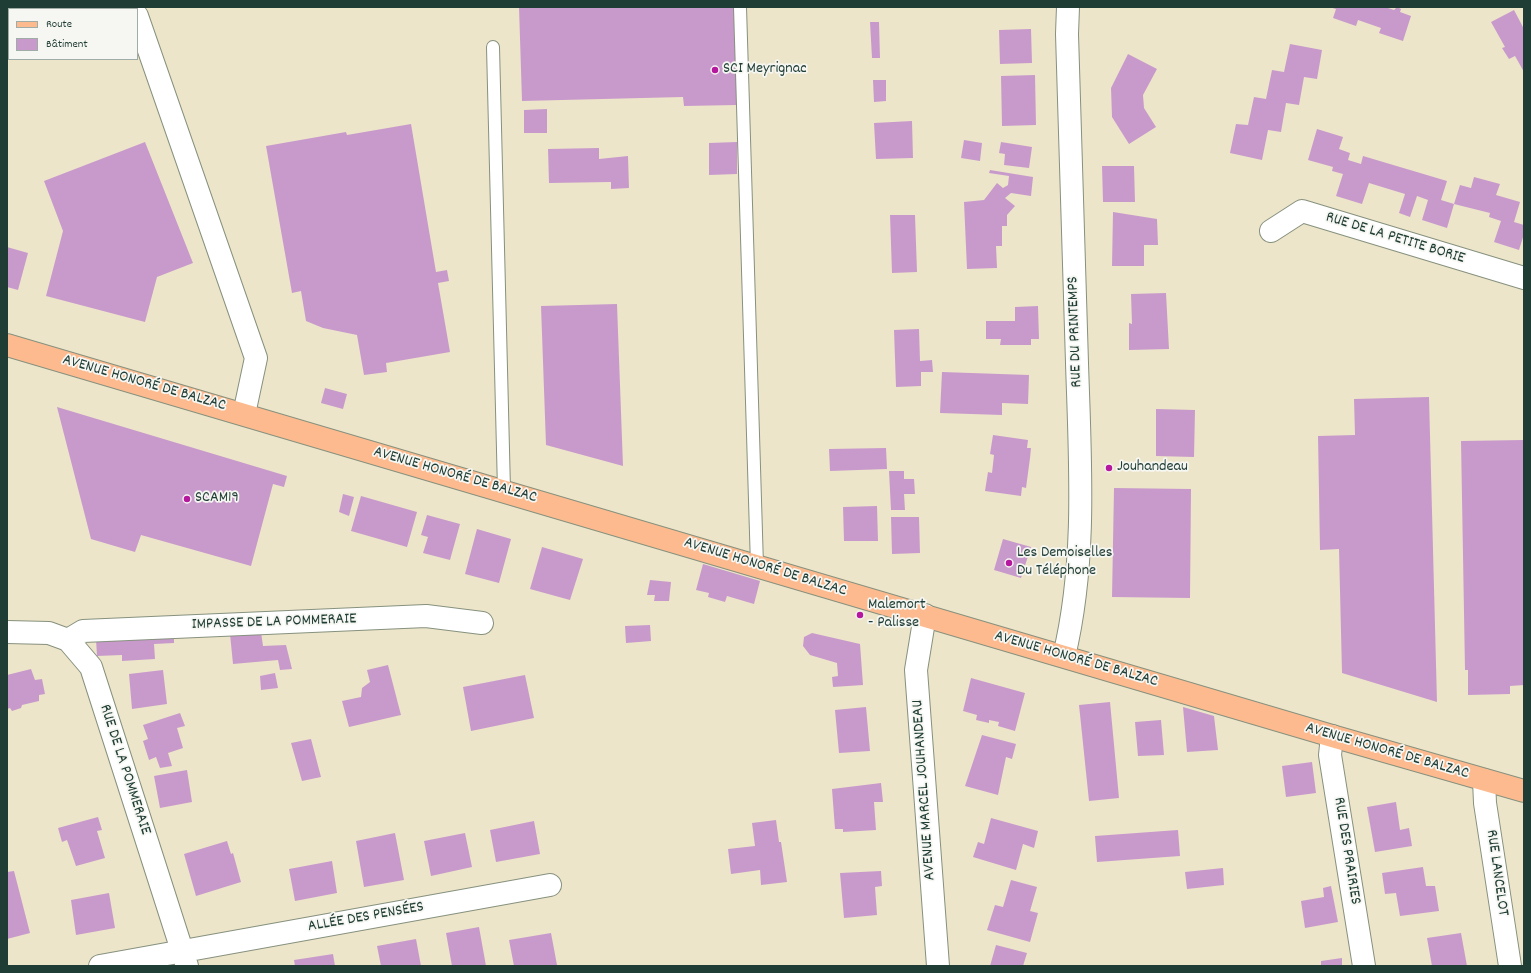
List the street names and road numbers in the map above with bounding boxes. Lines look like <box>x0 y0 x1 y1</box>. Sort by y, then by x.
street label: RUE DE LA PETITE BORIE <box>1323 209 1467 269</box>
street label: RUE DU PRINTEMPS <box>1064 276 1088 388</box>
street label: AVENUE HONORÉ DE BALZAC <box>60 351 228 417</box>
street label: AVENUE HONORÉ DE BALZAC <box>371 443 539 509</box>
street label: AVENUE HONORÉ DE BALZAC <box>681 534 849 602</box>
street label: IMPASSE DE LA POMMERAIE <box>191 611 357 635</box>
street label: AVENUE HONORÉ DE BALZAC <box>992 627 1160 693</box>
street label: AVENUE MARCEL JOUHANDEAU <box>909 699 941 881</box>
street label: RUE DE LA POMMERAIE <box>94 702 154 838</box>
street label: AVENUE HONORÉ DE BALZAC <box>1303 719 1471 785</box>
street label: RUE DES PRAIRIES <box>1328 796 1364 906</box>
street label: RUE LANCELOT <box>1480 829 1512 917</box>
street label: ALLÉE DES PENSÉES <box>307 898 425 938</box>

